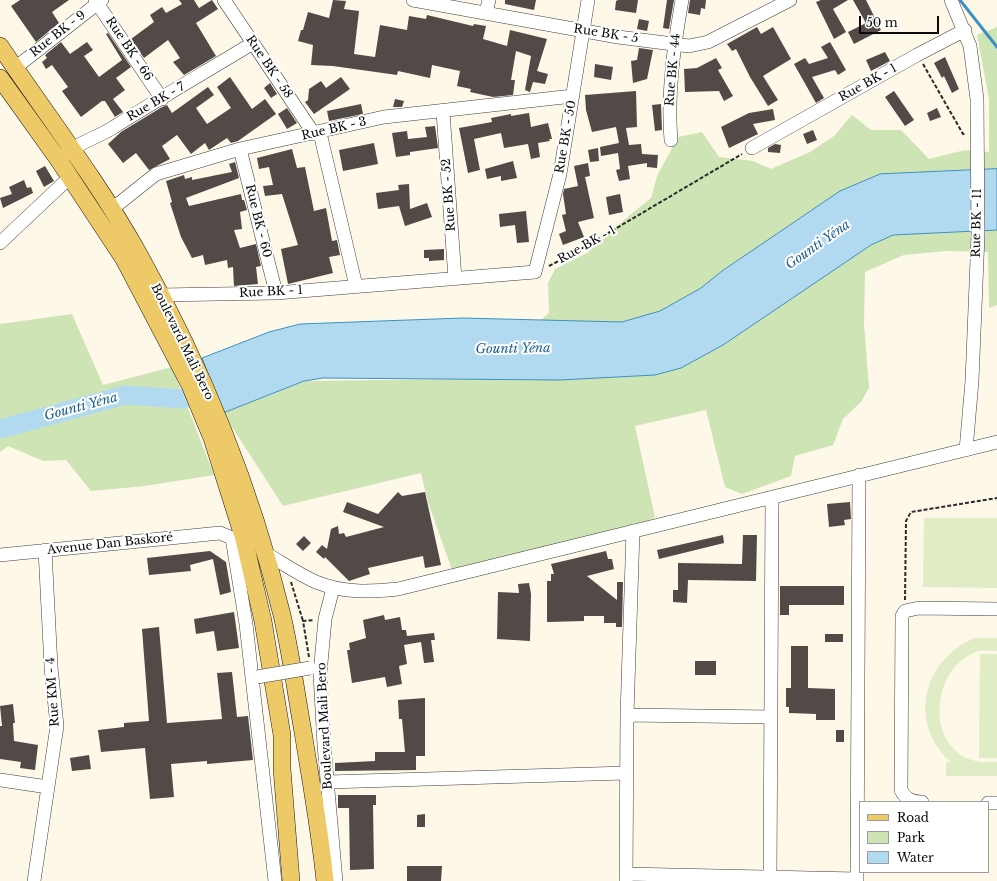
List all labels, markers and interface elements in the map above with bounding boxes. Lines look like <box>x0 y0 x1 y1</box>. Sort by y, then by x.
street label: Rue BK - 9 <box>27 8 89 60</box>
scale bar <box>861 8 941 34</box>
street label: Rue BK - 66 <box>102 14 156 84</box>
text: 50 m <box>866 15 898 30</box>
street label: Rue BK - 5 <box>572 22 640 46</box>
street label: Rue BK - 58 <box>243 33 295 101</box>
street label: Rue BK - 44 <box>663 33 683 107</box>
street label: Rue BK - 1 <box>836 61 900 105</box>
street label: Rue BK - 7 <box>124 80 188 124</box>
street label: Rue BK - 50 <box>552 99 580 175</box>
street label: Rue BK - 3 <box>300 115 368 143</box>
street label: Rue BK - 52 <box>439 158 459 232</box>
street label: Rue BK - 60 <box>242 183 274 259</box>
street label: Rue BK - 11 <box>969 188 985 258</box>
water label: Gounti Yéna <box>783 217 853 273</box>
street label: Rue BK - 1 <box>555 223 619 267</box>
street label: Boulevard Mali Bero <box>148 282 216 402</box>
street label: Rue BK - 1 <box>239 283 303 301</box>
water label: Gounti Yéna <box>475 341 551 357</box>
water label: Gounti Yéna <box>43 390 119 424</box>
street label: Avenue Dan Baskoré <box>46 530 174 558</box>
street label: Rue KM - 4 <box>43 657 63 727</box>
street label: Boulevard Mali Bero <box>314 662 336 790</box>
legend <box>859 801 989 873</box>
text: Road <box>897 810 929 825</box>
text: Park <box>897 830 925 845</box>
text: Water <box>897 850 934 865</box>

